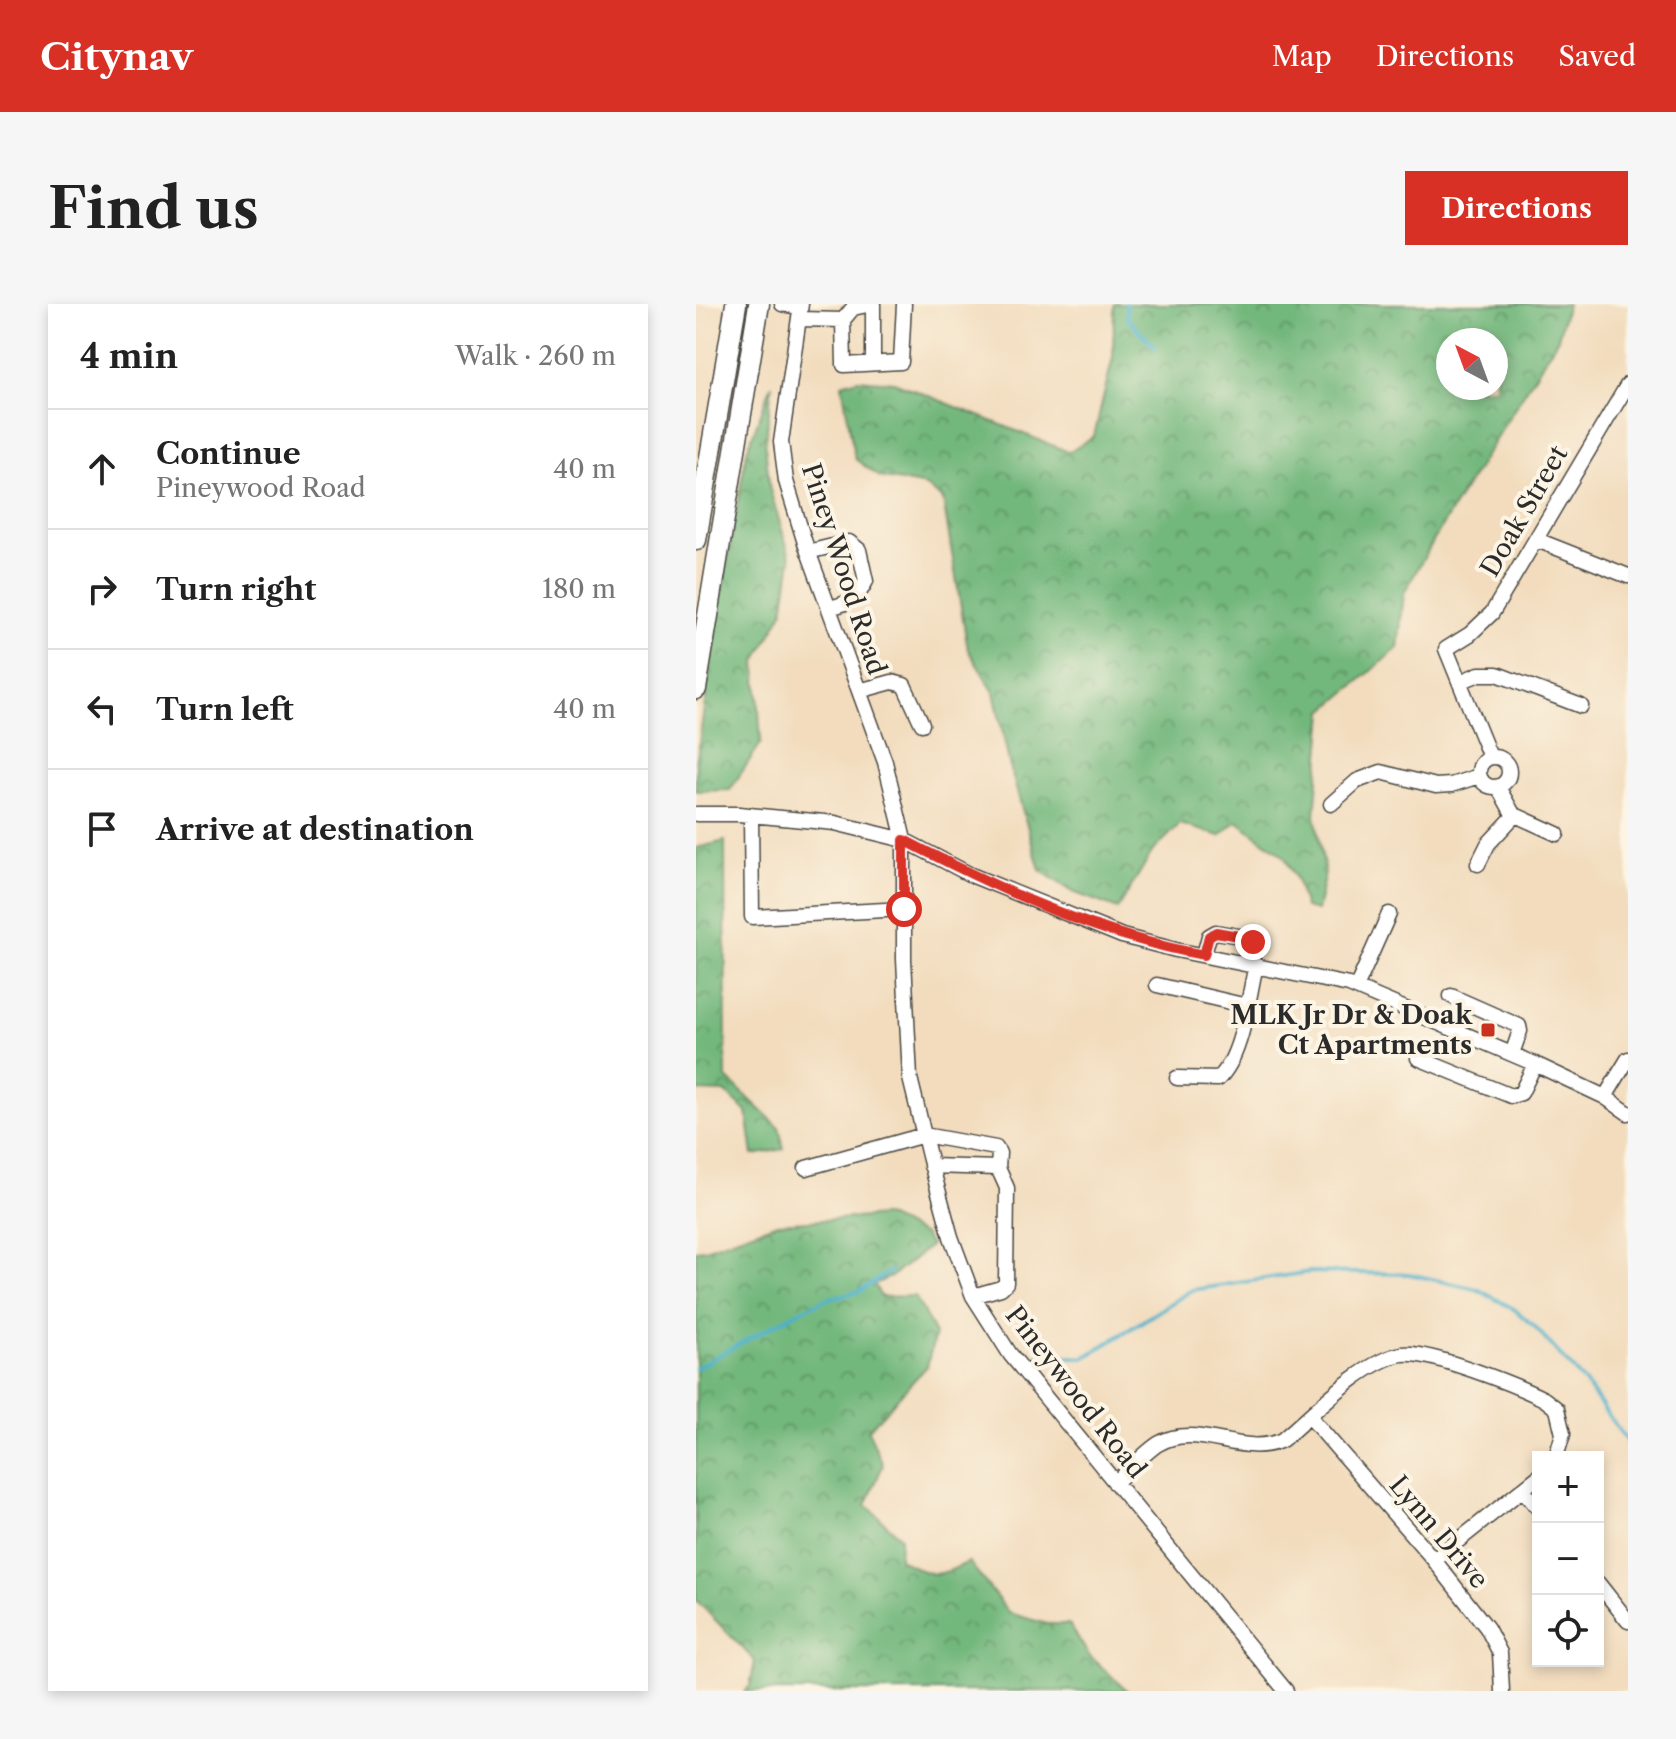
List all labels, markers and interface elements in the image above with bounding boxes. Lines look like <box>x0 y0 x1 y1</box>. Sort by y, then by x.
text: Citynav <box>40 33 193 80</box>
text: Map <box>1272 39 1332 73</box>
text: Directions <box>1376 39 1514 73</box>
text: Saved <box>1558 39 1636 73</box>
button: Directions <box>1405 171 1628 245</box>
text: Find us <box>48 174 259 243</box>
north arrow <box>1436 328 1508 400</box>
text: 4 min <box>80 335 178 377</box>
text: Walk · 260 m <box>455 340 616 372</box>
text: Continue <box>156 435 301 472</box>
street label: Doak Street <box>1474 439 1575 582</box>
icon: ahead <box>80 447 124 491</box>
text: 40 m <box>553 453 616 485</box>
street label: Piney Wood Road <box>795 459 893 679</box>
text: Pineywood Road <box>156 472 366 504</box>
icon: right <box>80 567 124 611</box>
text: Turn right <box>156 571 316 608</box>
text: 180 m <box>542 573 616 605</box>
icon: left <box>80 687 124 731</box>
text: Turn left <box>156 691 293 728</box>
text: 40 m <box>553 693 616 725</box>
icon: arrive <box>80 807 124 851</box>
text: Arrive at destination <box>156 811 474 848</box>
route start <box>886 891 922 927</box>
route end <box>1235 924 1271 960</box>
place label: MLK Jr Dr & Doak Ct Apartments <box>1230 999 1473 1061</box>
marker: MLK Jr Dr & Doak Ct Apartments <box>1479 1021 1497 1039</box>
street label: Pineywood Road <box>999 1300 1153 1485</box>
map controls <box>1532 1451 1604 1667</box>
button: + <box>1532 1451 1604 1523</box>
street label: Lynn Drive <box>1383 1469 1495 1595</box>
button: − <box>1532 1523 1604 1595</box>
button: locate <box>1532 1595 1604 1667</box>

